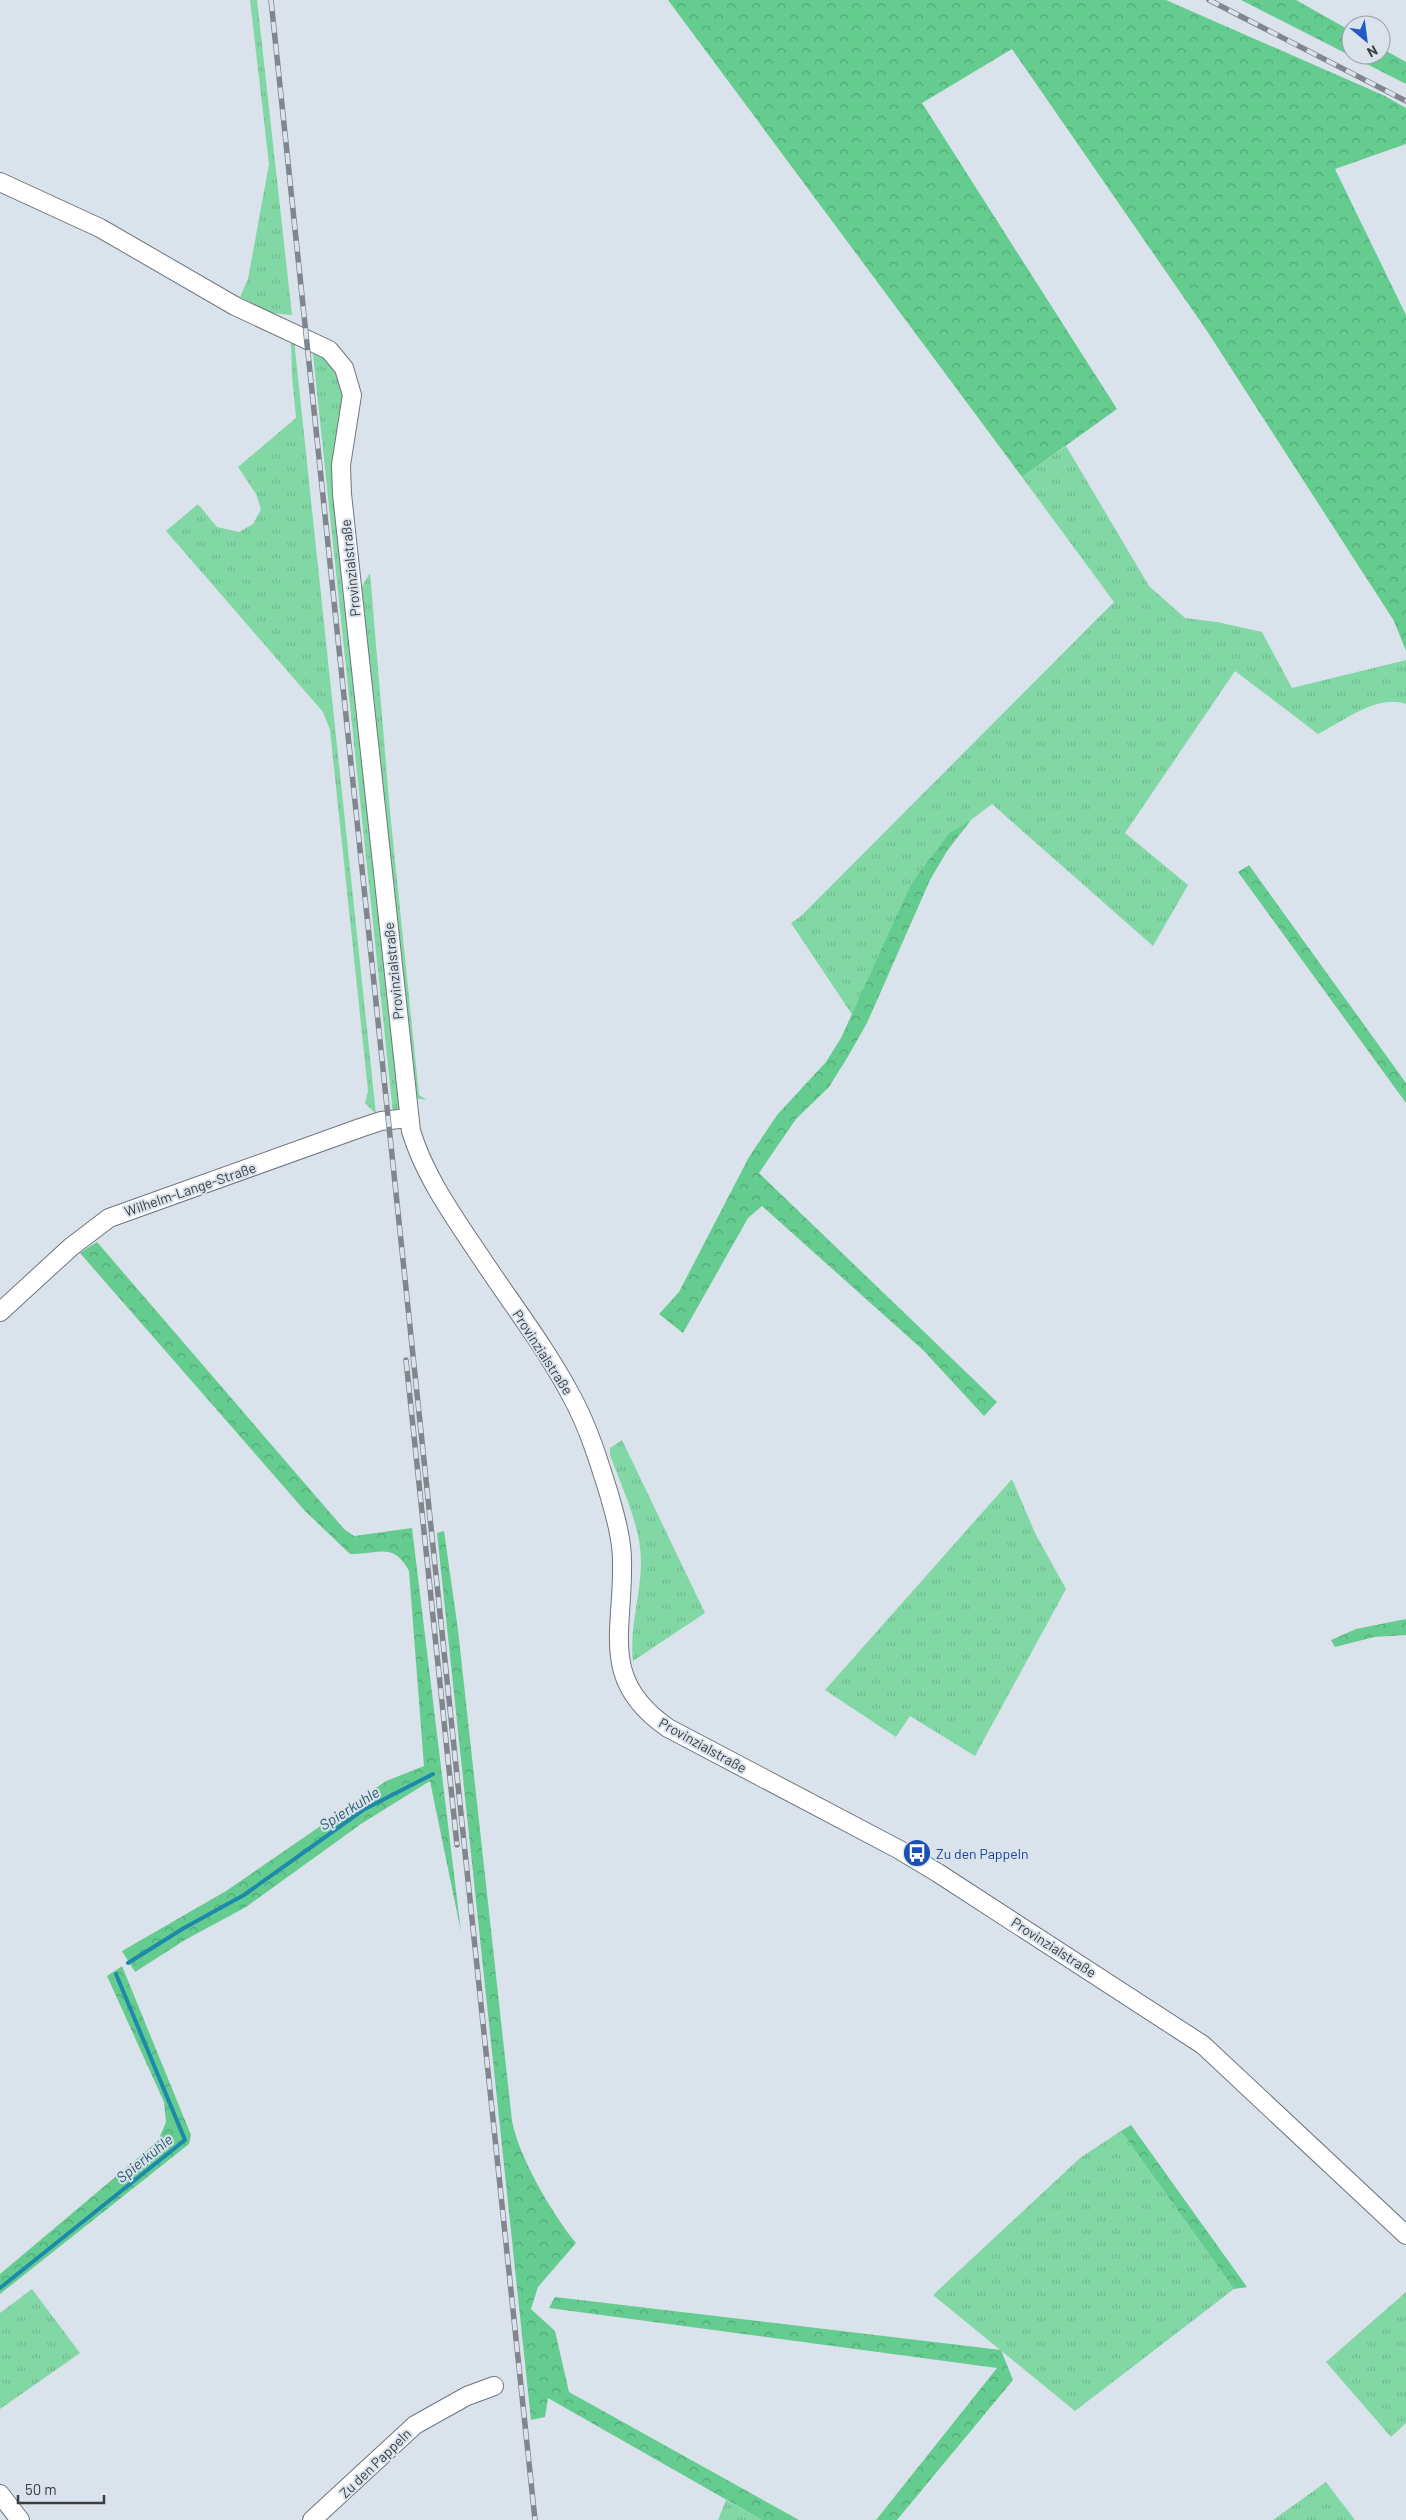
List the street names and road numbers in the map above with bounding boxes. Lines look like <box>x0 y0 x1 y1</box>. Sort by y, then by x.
street label: Provinzialstraße <box>336 518 364 618</box>
street label: Provinzialstraße <box>379 921 407 1021</box>
street label: Wilhelm-Lange-Straße <box>122 1158 258 1220</box>
street label: Provinzialstraße <box>509 1306 577 1398</box>
street label: Provinzialstraße <box>656 1714 750 1776</box>
street label: Provinzialstraße <box>1008 1913 1100 1981</box>
street label: Zu den Pappeln <box>336 2425 414 2501</box>

